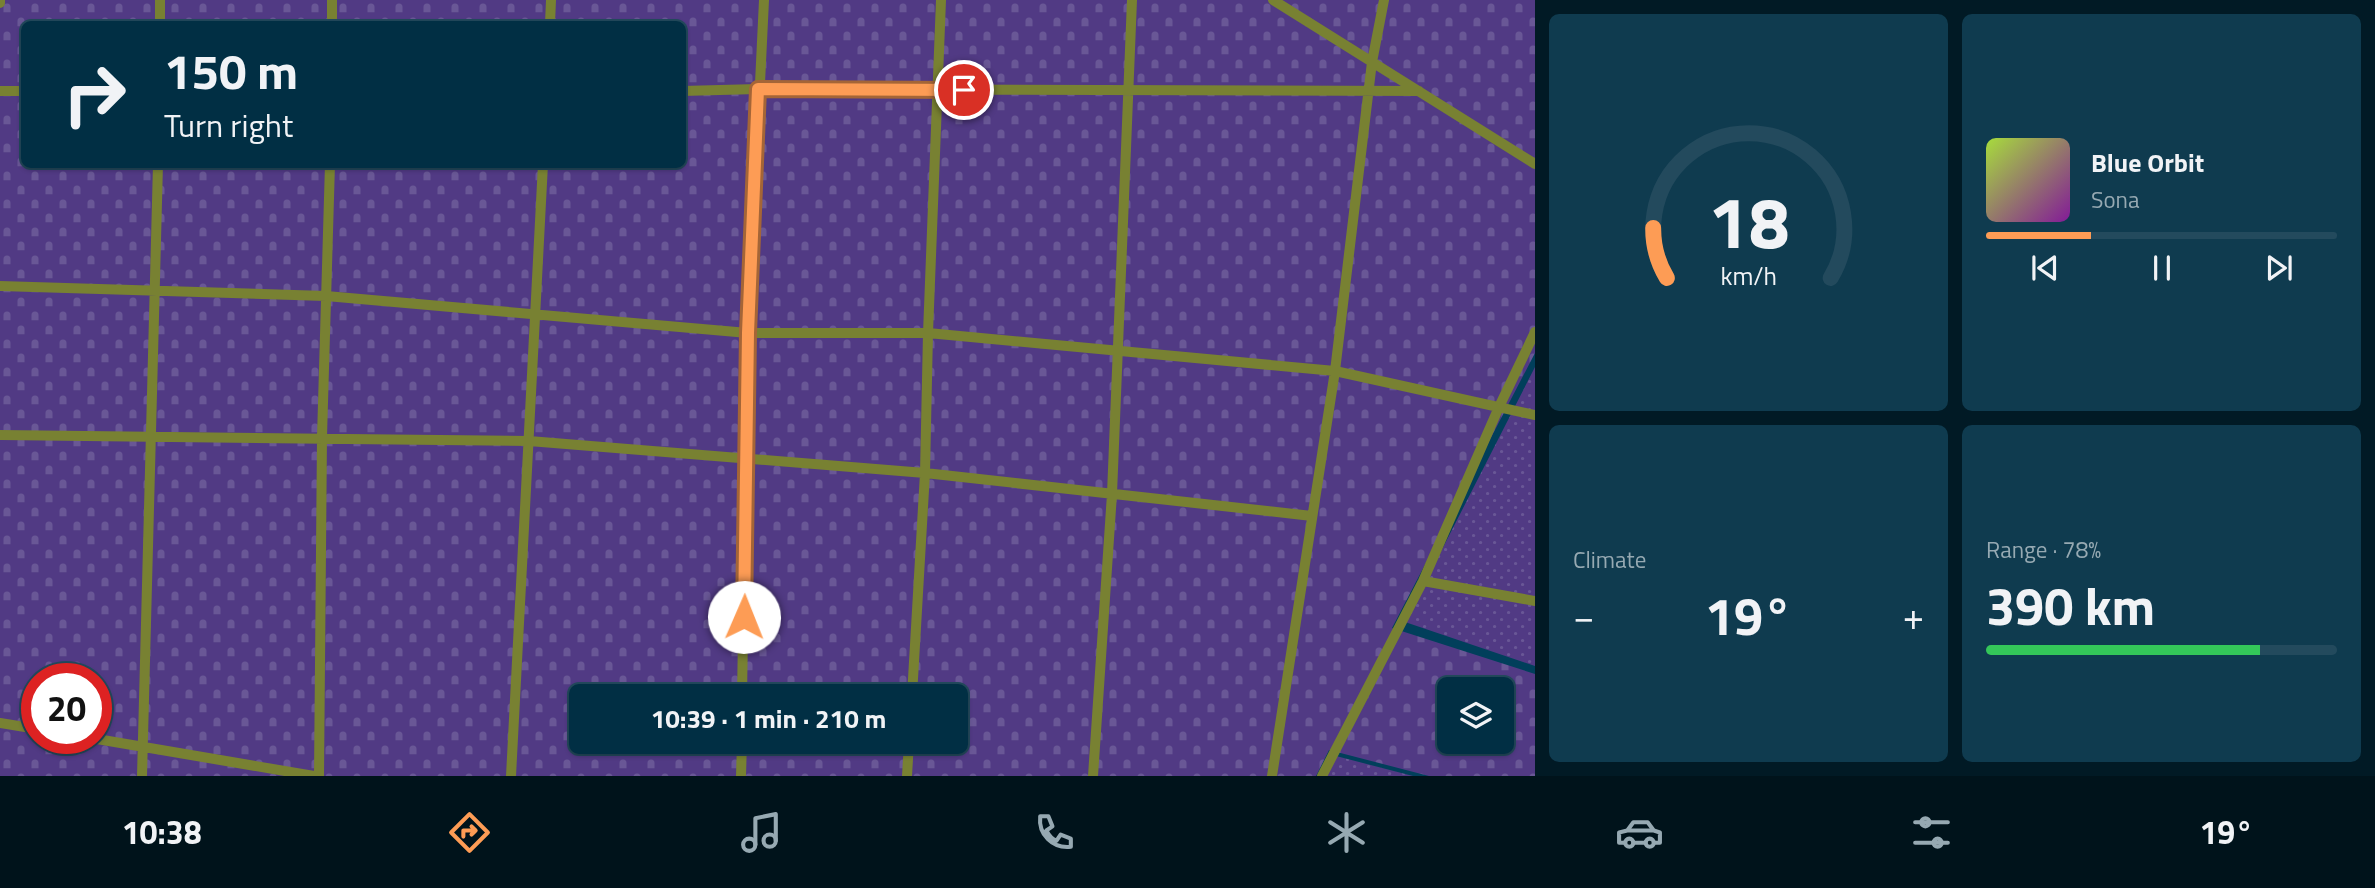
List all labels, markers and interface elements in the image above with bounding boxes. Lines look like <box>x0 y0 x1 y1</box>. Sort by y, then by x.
text: 150 m <box>164 33 298 108</box>
icon: right <box>49 49 140 140</box>
pin <box>934 60 994 120</box>
icon: arrive <box>945 71 983 109</box>
text: Turn right <box>164 101 293 149</box>
text: Blue Orbit <box>2091 143 2204 182</box>
text: 18 <box>1708 167 1789 277</box>
text: Sona <box>2091 182 2139 217</box>
icon: previous <box>2026 249 2064 287</box>
icon: pause <box>2143 249 2181 287</box>
icon: next <box>2260 249 2298 287</box>
text: km/h <box>1720 257 1777 295</box>
text: Range · 78% <box>1986 532 2101 567</box>
text: Climate <box>1573 542 1646 577</box>
text: 390 km <box>1986 566 2155 645</box>
text: 19° <box>1705 576 1792 655</box>
position arrow <box>707 580 781 654</box>
text: − <box>1573 587 1594 645</box>
text: + <box>1903 587 1924 645</box>
speed limit sign: 20 <box>21 663 112 754</box>
map controls <box>1437 677 1514 754</box>
button: layers <box>1437 677 1514 754</box>
text: 10:39 · 1 min · 210 m <box>651 699 886 738</box>
text: 10:38 <box>122 808 202 856</box>
icon: directions <box>445 808 494 857</box>
icon: music <box>737 808 786 857</box>
icon: phone <box>1030 808 1079 857</box>
icon: climate <box>1322 808 1371 857</box>
icon: car <box>1615 808 1664 857</box>
icon: filters <box>1907 808 1956 857</box>
text: 19° <box>2199 808 2253 856</box>

